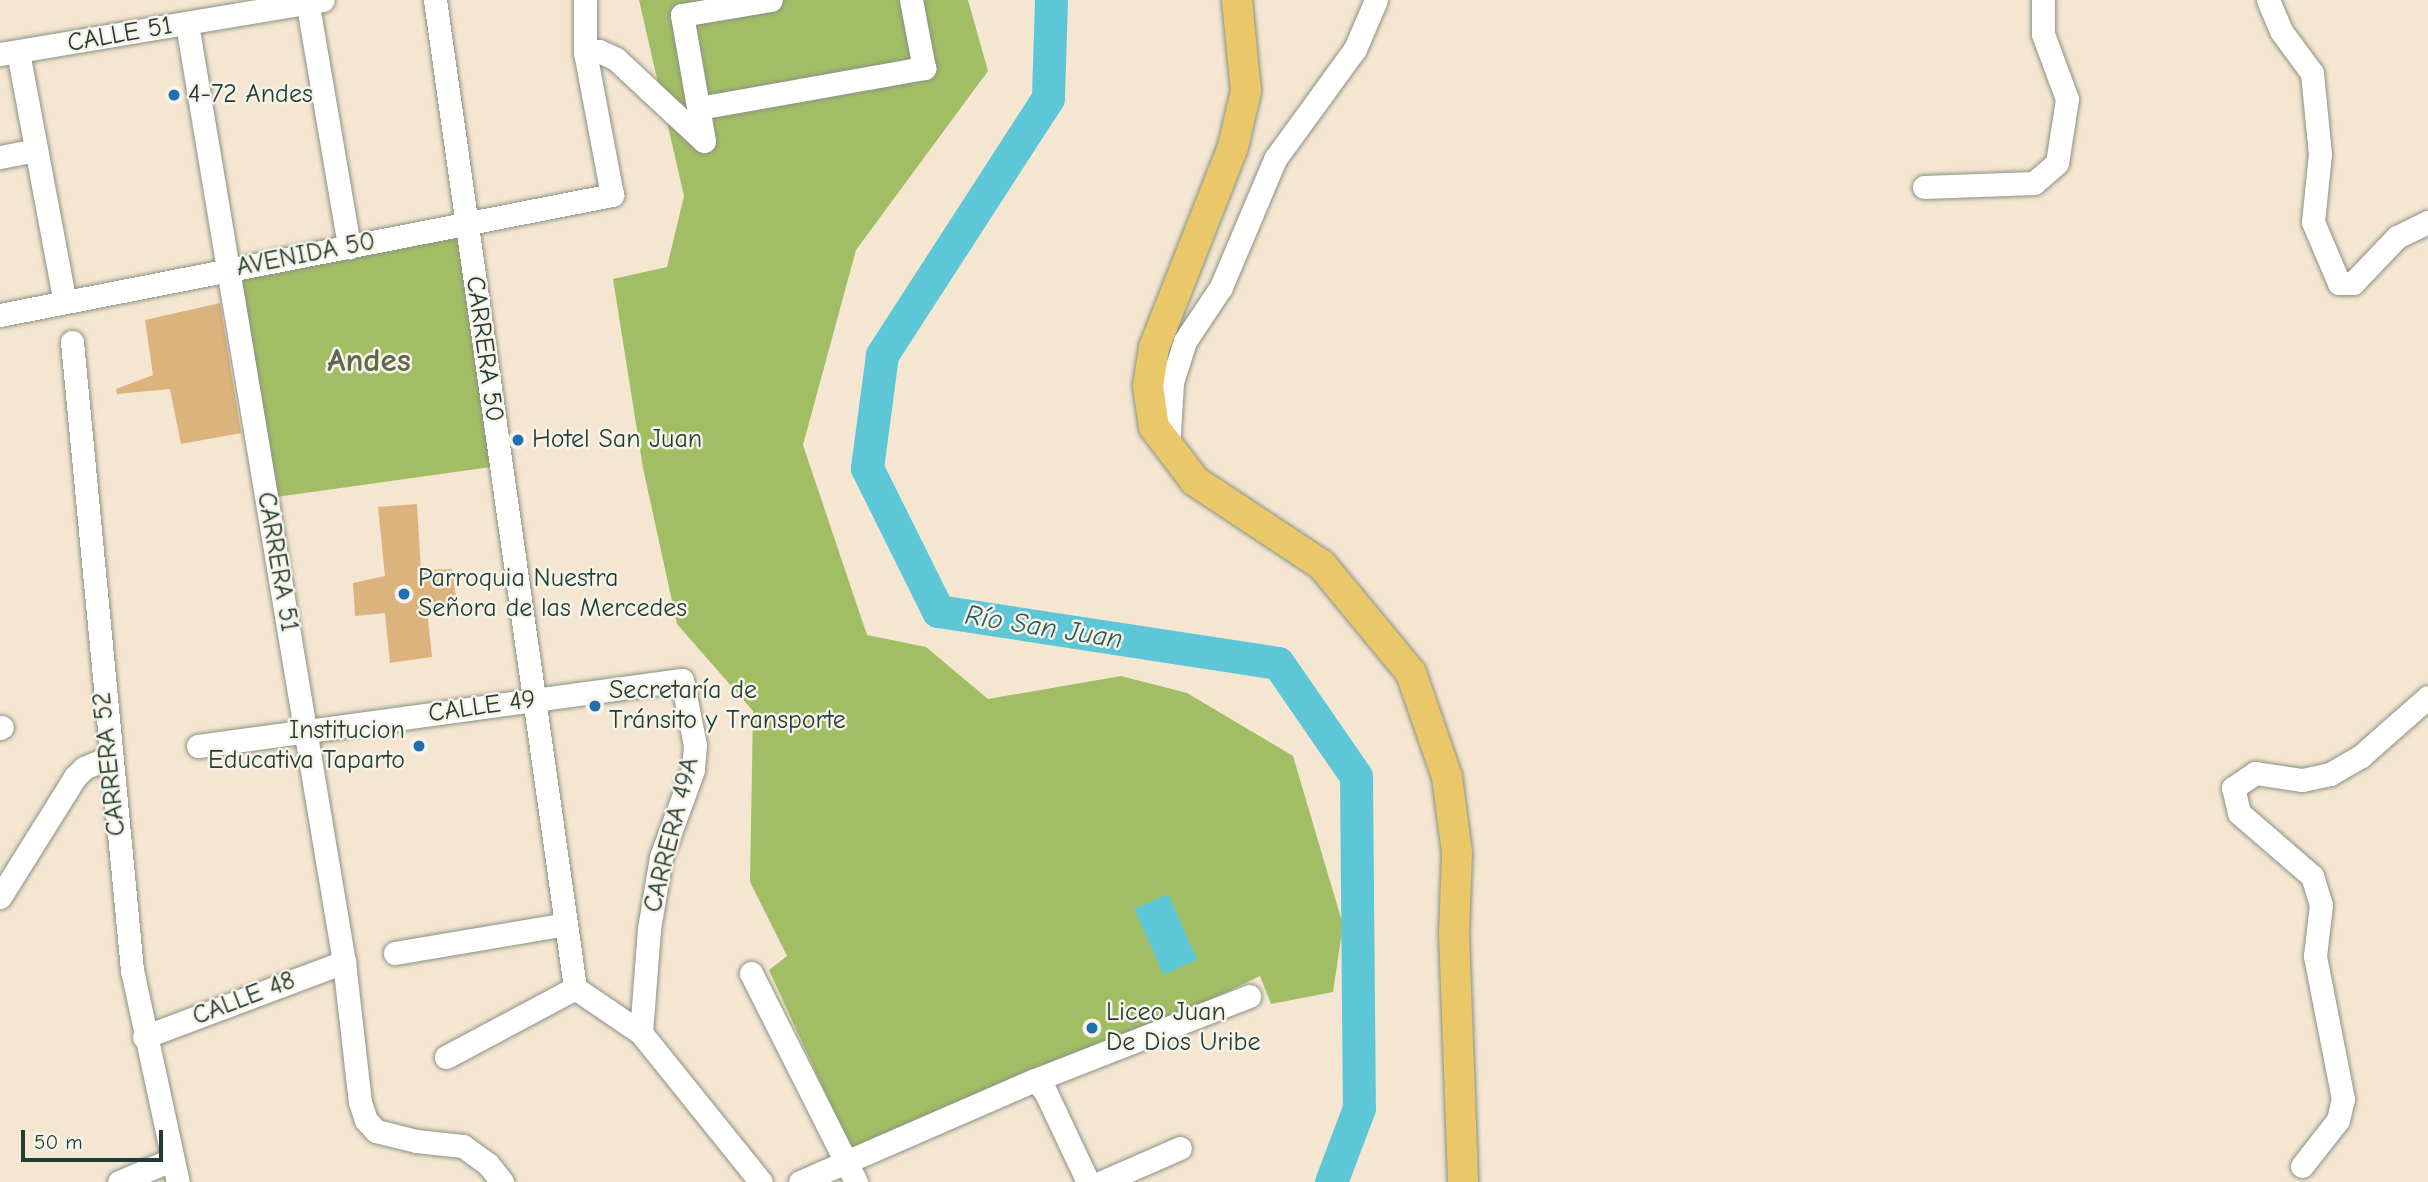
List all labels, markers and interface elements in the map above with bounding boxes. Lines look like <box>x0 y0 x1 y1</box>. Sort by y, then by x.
street label: CALLE 51 <box>65 10 175 60</box>
place label: 4-72 Andes <box>188 79 313 111</box>
marker: 4-72 Andes <box>166 87 182 103</box>
street label: AVENIDA 50 <box>234 226 378 284</box>
street label: CARRERA 50 <box>458 274 510 424</box>
district label: Andes <box>327 341 411 381</box>
place label: Hotel San Juan <box>532 424 702 456</box>
marker: Hotel San Juan <box>510 432 526 448</box>
street label: CARRERA 51 <box>249 490 305 634</box>
place label: Parroquia Nuestra Señora de las Mercedes <box>418 563 687 624</box>
marker: Parroquia Nuestra Señora de las Mercedes <box>396 586 412 602</box>
water label: Río San Juan <box>963 598 1125 656</box>
place label: Secretaría de Tránsito y Transporte <box>609 675 846 736</box>
street label: CALLE 49 <box>426 684 538 730</box>
street label: CARRERA 52 <box>87 690 133 838</box>
marker: Secretaría de Tránsito y Transporte <box>587 698 603 714</box>
place label: Institucion Educativa Taparto <box>208 715 405 776</box>
marker: Institucion Educativa Taparto <box>411 738 427 754</box>
street label: CARRERA 49A <box>638 754 706 916</box>
street label: CALLE 48 <box>188 965 300 1033</box>
place label: Liceo Juan De Dios Uribe <box>1106 997 1261 1058</box>
marker: Liceo Juan De Dios Uribe <box>1084 1020 1100 1036</box>
scale bar <box>24 1116 166 1160</box>
text: 50 m <box>34 1130 83 1154</box>

